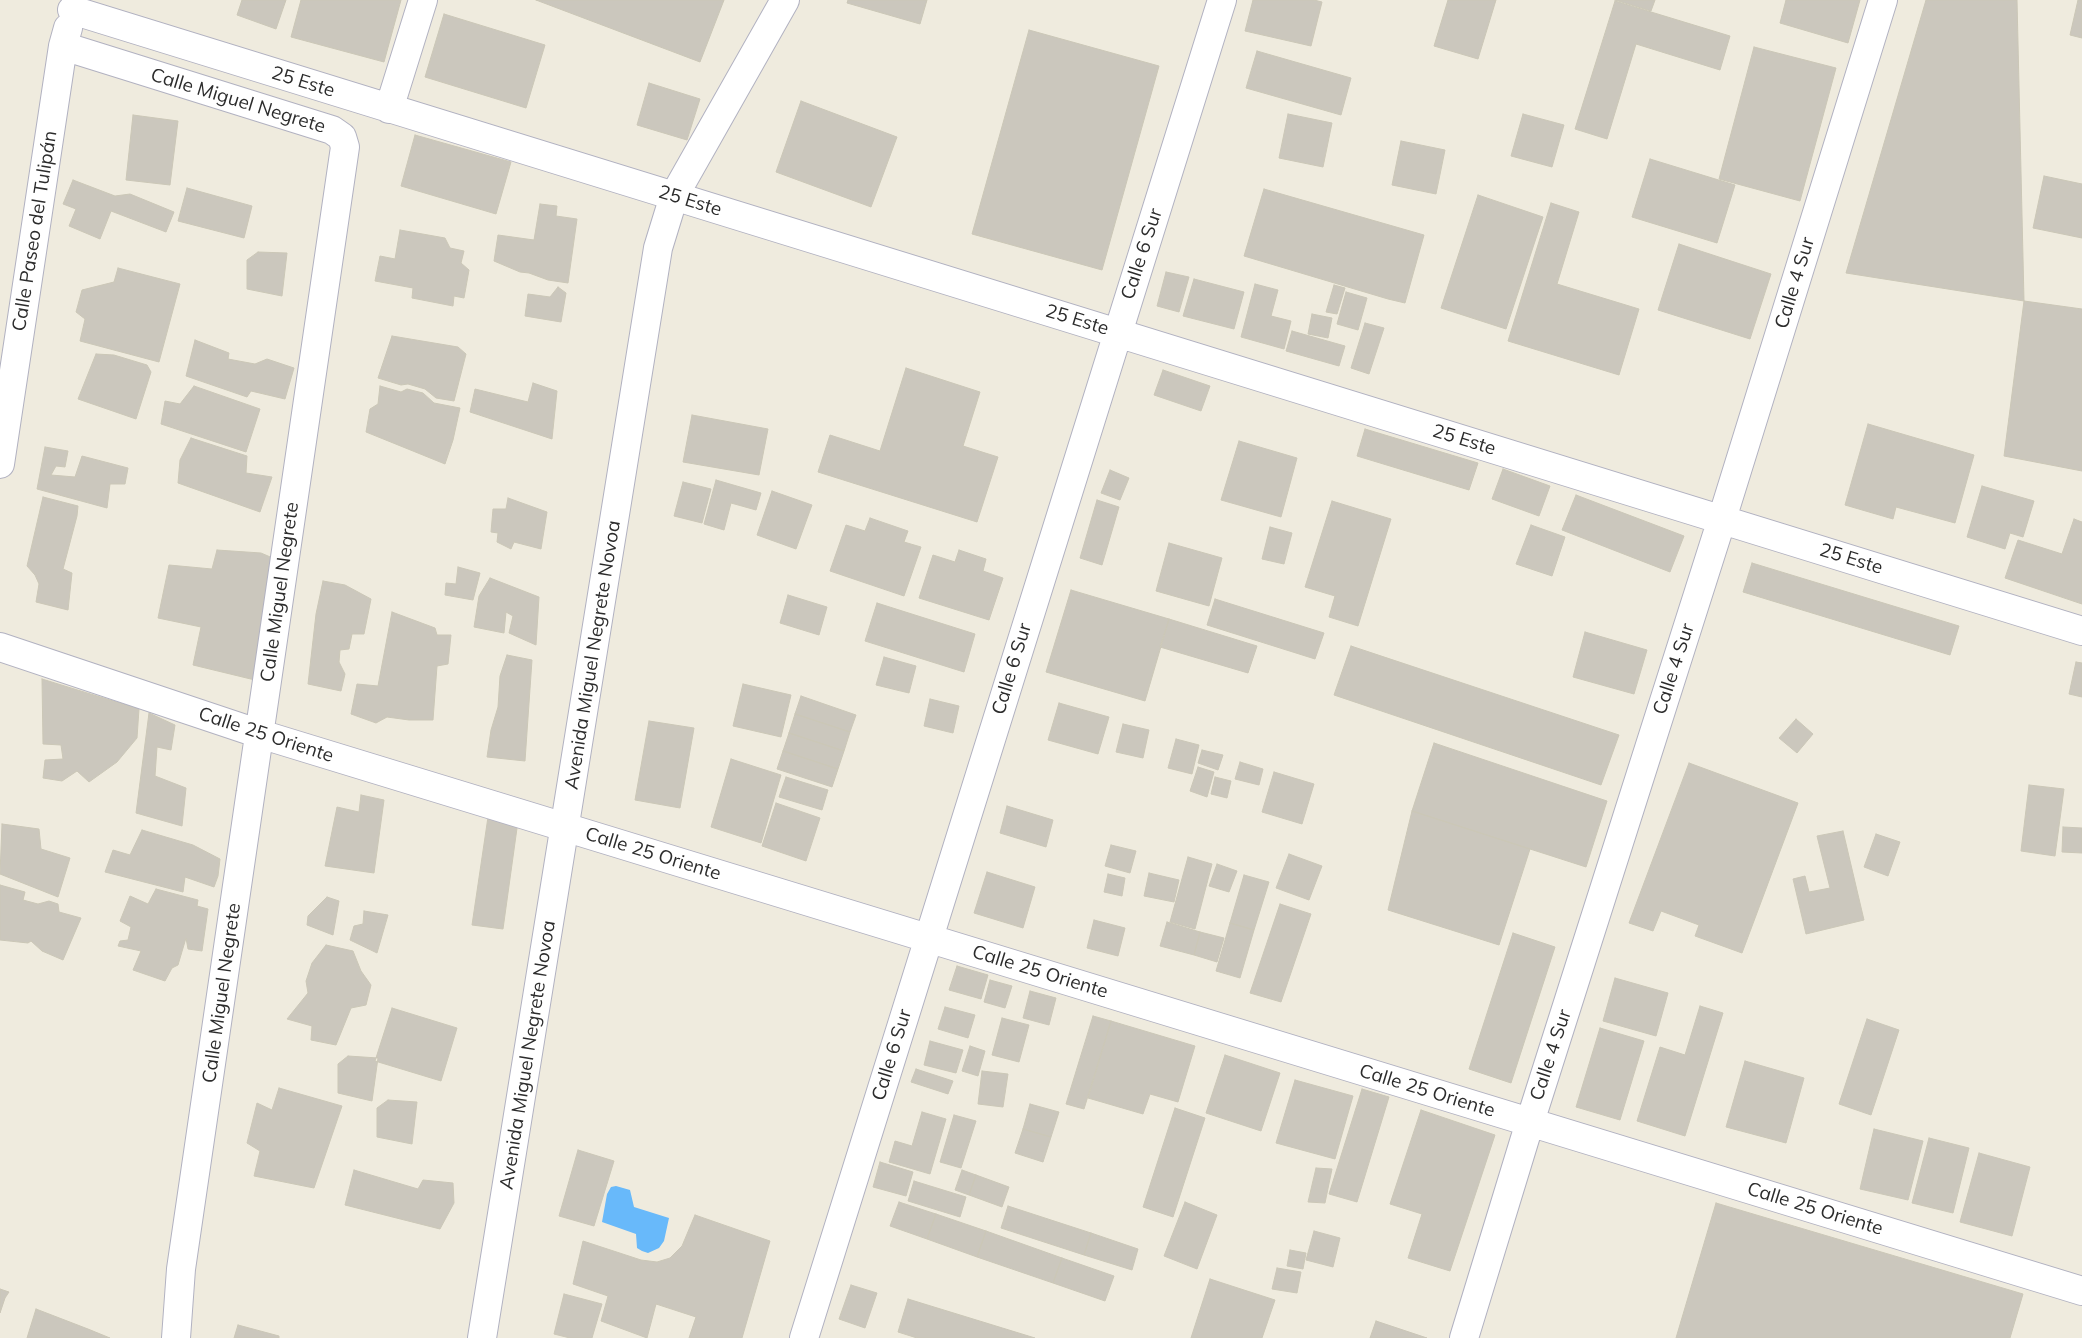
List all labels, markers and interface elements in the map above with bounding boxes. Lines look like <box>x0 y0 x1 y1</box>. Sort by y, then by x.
street label: 25 Este <box>269 62 337 102</box>
street label: Calle Miguel Negrete <box>148 64 328 138</box>
street label: Calle Paseo del Tulipán <box>8 129 62 333</box>
street label: 25 Este <box>656 181 724 221</box>
street label: Calle 6 Sur <box>1117 206 1167 302</box>
street label: Calle 4 Sur <box>1770 234 1820 332</box>
street label: 25 Este <box>1043 300 1111 340</box>
street label: 25 Este <box>1430 420 1498 460</box>
street label: Calle Miguel Negrete <box>256 501 304 683</box>
street label: Avenida Miguel Negrete Novoa <box>560 519 626 791</box>
street label: 25 Este <box>1817 539 1885 579</box>
street label: Calle 6 Sur <box>987 620 1037 718</box>
street label: Calle 4 Sur <box>1649 621 1699 717</box>
street label: Calle 25 Oriente <box>196 702 336 768</box>
street label: Calle 25 Oriente <box>582 823 724 885</box>
street label: Calle Miguel Negrete <box>198 902 246 1084</box>
street label: Avenida Miguel Negrete Novoa <box>495 919 561 1191</box>
street label: Calle 25 Oriente <box>969 941 1111 1003</box>
street label: Calle 6 Sur <box>867 1006 917 1104</box>
street label: Calle 4 Sur <box>1526 1007 1576 1103</box>
street label: Calle 25 Oriente <box>1356 1060 1498 1122</box>
street label: Calle 25 Oriente <box>1744 1178 1886 1240</box>

